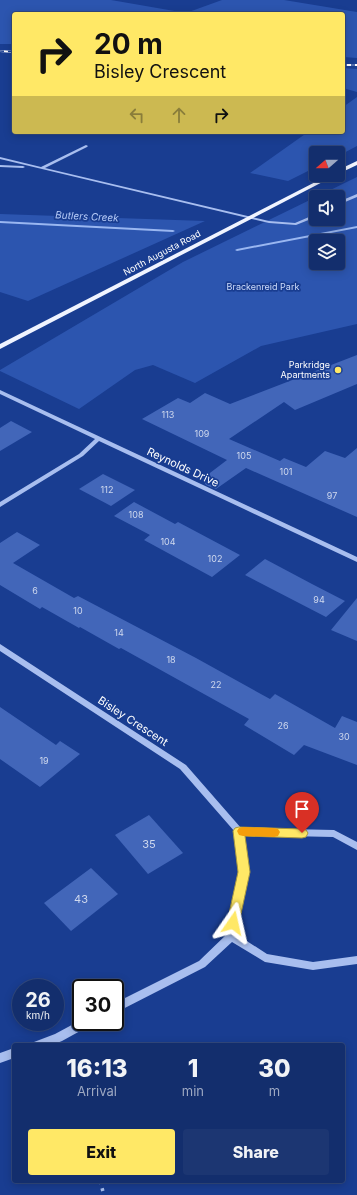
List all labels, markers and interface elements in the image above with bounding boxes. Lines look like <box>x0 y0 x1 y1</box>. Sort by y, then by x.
text: 20 m <box>94 27 163 61</box>
icon: right <box>28 28 80 80</box>
text: Bisley Crescent <box>94 61 226 82</box>
icon: left <box>126 104 148 126</box>
icon: ahead <box>168 104 190 126</box>
icon: right <box>210 104 232 126</box>
north arrow <box>309 146 345 182</box>
map controls <box>309 146 345 270</box>
button: sound <box>309 190 345 226</box>
water label: Butlers Creek <box>55 208 120 224</box>
street label: North Augusta Road <box>121 228 202 278</box>
button: layers <box>309 234 345 270</box>
park label: Brackenreid Park <box>227 281 299 292</box>
place label: Parkridge Apartments <box>281 359 330 380</box>
marker: Parkridge Apartments <box>333 365 343 375</box>
house number: 113 <box>162 409 175 420</box>
house number: 109 <box>195 428 210 439</box>
street label: Reynolds Drive <box>145 444 221 490</box>
house number: 105 <box>237 450 251 461</box>
house number: 101 <box>280 466 293 477</box>
house number: 112 <box>101 484 113 495</box>
house number: 97 <box>327 490 337 501</box>
house number: 108 <box>129 509 144 520</box>
house number: 104 <box>160 536 176 547</box>
house number: 102 <box>208 553 222 564</box>
house number: 6 <box>32 585 38 596</box>
house number: 94 <box>313 594 325 605</box>
house number: 10 <box>73 605 83 616</box>
house number: 14 <box>114 627 124 638</box>
house number: 18 <box>166 654 176 665</box>
house number: 22 <box>211 679 221 690</box>
street label: Bisley Crescent <box>95 693 171 749</box>
house number: 26 <box>277 720 289 731</box>
house number: 30 <box>338 731 350 742</box>
house number: 19 <box>39 755 49 766</box>
pin <box>285 792 319 833</box>
icon: arrive <box>291 798 313 820</box>
house number: 35 <box>142 837 156 851</box>
house number: 43 <box>74 892 88 906</box>
position arrow <box>212 902 254 944</box>
speed limit sign: 30 <box>72 979 124 1031</box>
text: 26 <box>25 988 51 1012</box>
text: km/h <box>26 1009 50 1021</box>
text: 16:13 <box>66 1054 128 1083</box>
text: 1 <box>188 1054 198 1083</box>
text: 30 <box>258 1054 291 1083</box>
text: Arrival <box>77 1083 117 1099</box>
text: min <box>182 1083 204 1099</box>
text: m <box>269 1083 280 1099</box>
button: Exit <box>28 1129 175 1175</box>
button: Share <box>183 1129 329 1175</box>

